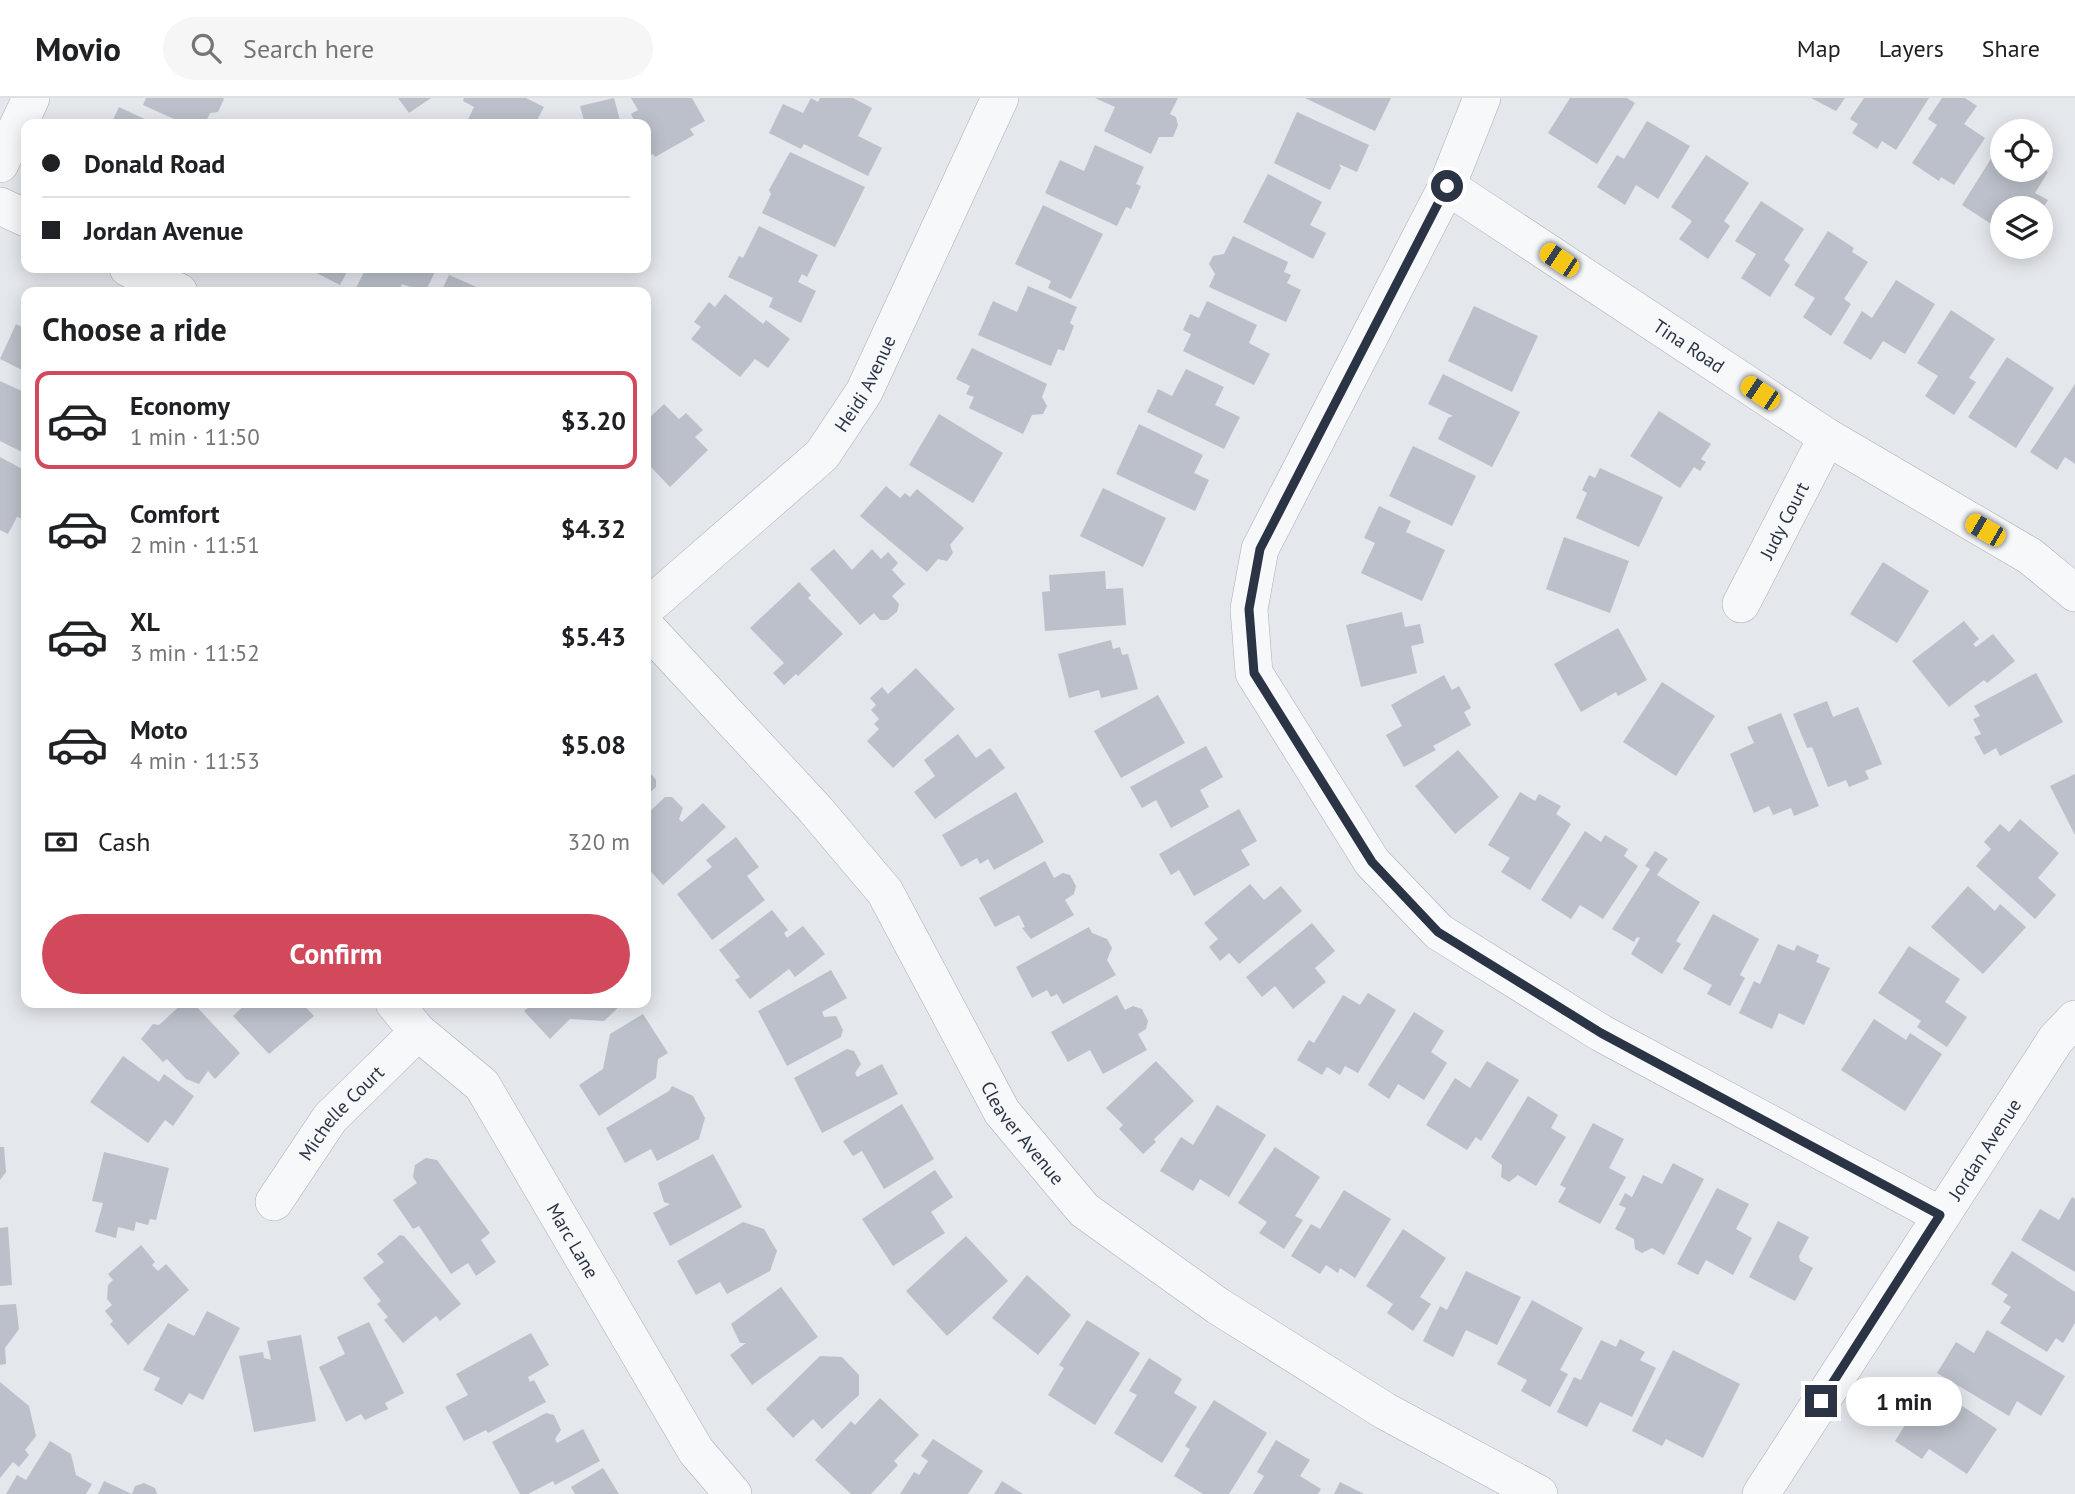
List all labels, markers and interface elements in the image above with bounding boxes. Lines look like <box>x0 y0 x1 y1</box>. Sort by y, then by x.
search box <box>163 17 653 80</box>
text: Movio <box>35 27 121 70</box>
icon: search <box>187 29 225 67</box>
text: Search here <box>243 32 374 65</box>
text: Map <box>1797 33 1841 64</box>
text: Layers <box>1879 33 1944 64</box>
text: Share <box>1982 33 2040 64</box>
map controls <box>1990 119 2053 259</box>
button: locate <box>1990 119 2053 182</box>
text: Donald Road <box>84 147 225 180</box>
route start <box>1431 170 1463 202</box>
button: layers <box>1990 196 2053 259</box>
text: Jordan Avenue <box>84 214 243 247</box>
car <box>1536 240 1583 280</box>
text: Choose a ride <box>42 308 227 350</box>
street label: Tina Road <box>1649 314 1729 378</box>
street label: Heidi Avenue <box>829 331 901 436</box>
car <box>1737 373 1784 413</box>
icon: car <box>46 389 109 452</box>
text: Economy <box>130 389 230 422</box>
text: $3.20 <box>561 404 626 437</box>
text: 1 min · 11:50 <box>130 422 260 451</box>
street label: Judy Court <box>1754 477 1814 564</box>
icon: car <box>46 497 109 560</box>
text: Comfort <box>130 497 220 530</box>
car <box>1962 510 2009 550</box>
text: $4.32 <box>561 512 626 545</box>
text: 2 min · 11:51 <box>130 530 260 559</box>
icon: car <box>46 605 109 668</box>
text: XL <box>130 605 160 638</box>
text: $5.43 <box>561 620 626 653</box>
text: 3 min · 11:52 <box>130 638 260 667</box>
icon: car <box>46 713 109 776</box>
text: Moto <box>130 713 188 746</box>
text: $5.08 <box>561 728 626 761</box>
text: 4 min · 11:53 <box>130 746 260 775</box>
icon: cash <box>42 823 80 861</box>
text: Cash <box>98 825 150 858</box>
text: 320 m <box>568 827 630 856</box>
button: Confirm <box>42 914 630 994</box>
street label: Michelle Court <box>293 1060 389 1165</box>
street label: Cleaver Avenue <box>976 1077 1070 1190</box>
street label: Jordan Avenue <box>1942 1094 2026 1205</box>
street label: Marc Lane <box>542 1199 604 1283</box>
callout: 1 min <box>1846 1376 1961 1426</box>
route end <box>1805 1385 1837 1417</box>
text: 1 min <box>1876 1387 1932 1416</box>

